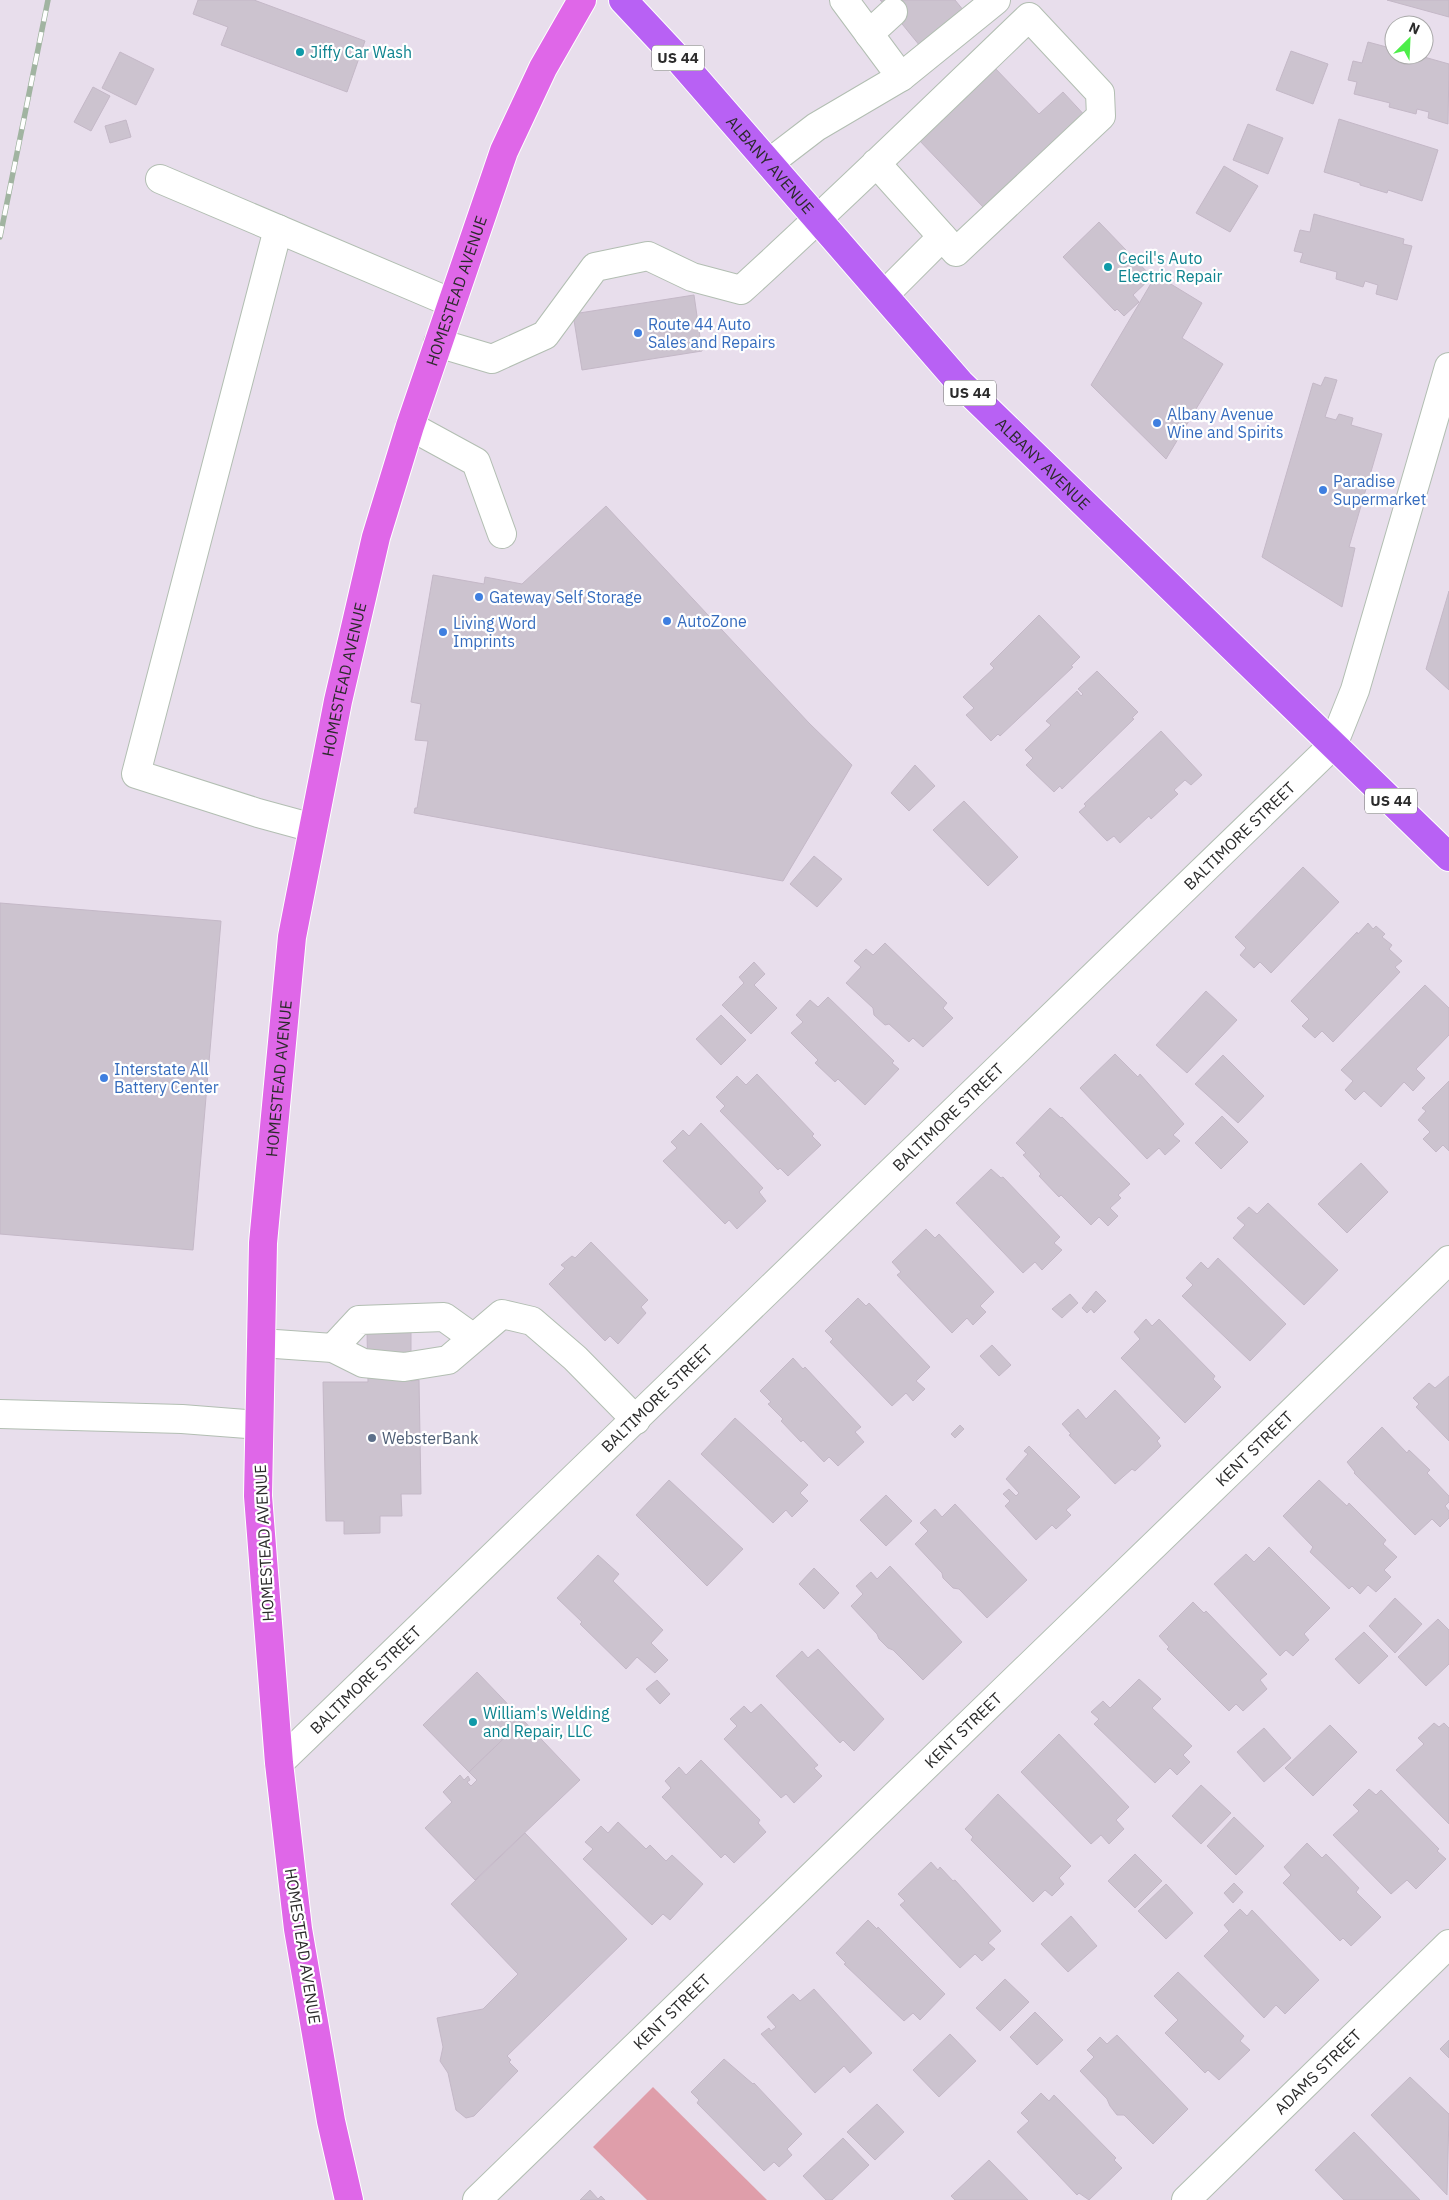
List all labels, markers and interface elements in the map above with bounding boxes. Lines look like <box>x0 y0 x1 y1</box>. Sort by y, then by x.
north arrow <box>1384 15 1434 65</box>
text: N <box>1406 18 1423 38</box>
place label: Jiffy Car Wash <box>310 42 412 62</box>
marker: Jiffy Car Wash <box>294 46 306 58</box>
road number: US 44 <box>652 46 704 70</box>
street label: ALBANY AVENUE <box>722 111 818 218</box>
street label: HOMESTEAD AVENUE <box>421 213 491 368</box>
place label: Cecil's Auto Electric Repair <box>1118 248 1222 286</box>
marker: Cecil's Auto Electric Repair <box>1102 261 1114 273</box>
place label: Route 44 Auto Sales and Repairs <box>648 314 776 352</box>
marker: Route 44 Auto Sales and Repairs <box>632 327 644 339</box>
road number: US 44 <box>944 380 996 406</box>
place label: Albany Avenue Wine and Spirits <box>1167 404 1283 442</box>
street label: ALBANY AVENUE <box>992 413 1094 514</box>
marker: Albany Avenue Wine and Spirits <box>1151 417 1163 429</box>
place label: Paradise Supermarket <box>1333 471 1426 509</box>
marker: Paradise Supermarket <box>1317 484 1329 496</box>
place label: Gateway Self Storage <box>489 587 642 607</box>
marker: Gateway Self Storage <box>473 591 485 603</box>
street label: HOMESTEAD AVENUE <box>317 600 371 758</box>
place label: AutoZone <box>677 611 747 631</box>
place label: Living Word Imprints <box>453 613 536 651</box>
marker: AutoZone <box>661 615 673 627</box>
marker: Living Word Imprints <box>437 626 449 638</box>
street label: BALTIMORE STREET <box>1179 777 1299 894</box>
road number: US 44 <box>1365 788 1417 814</box>
street label: HOMESTEAD AVENUE <box>261 999 296 1158</box>
place label: Interstate All Battery Center <box>114 1059 219 1097</box>
street label: BALTIMORE STREET <box>888 1059 1008 1175</box>
marker: Interstate All Battery Center <box>98 1072 110 1084</box>
street label: BALTIMORE STREET <box>597 1340 716 1457</box>
street label: KENT STREET <box>1211 1407 1297 1490</box>
place label: WebsterBank <box>382 1428 479 1448</box>
marker: WebsterBank <box>366 1432 378 1444</box>
street label: HOMESTEAD AVENUE <box>250 1464 278 1622</box>
street label: BALTIMORE STREET <box>306 1621 425 1738</box>
street label: KENT STREET <box>920 1688 1006 1772</box>
place label: William's Welding and Repair, LLC <box>483 1703 610 1741</box>
marker: William's Welding and Repair, LLC <box>467 1716 479 1728</box>
street label: HOMESTEAD AVENUE <box>281 1867 325 2025</box>
street label: KENT STREET <box>629 1970 715 2054</box>
street label: ADAMS STREET <box>1270 2025 1365 2118</box>

